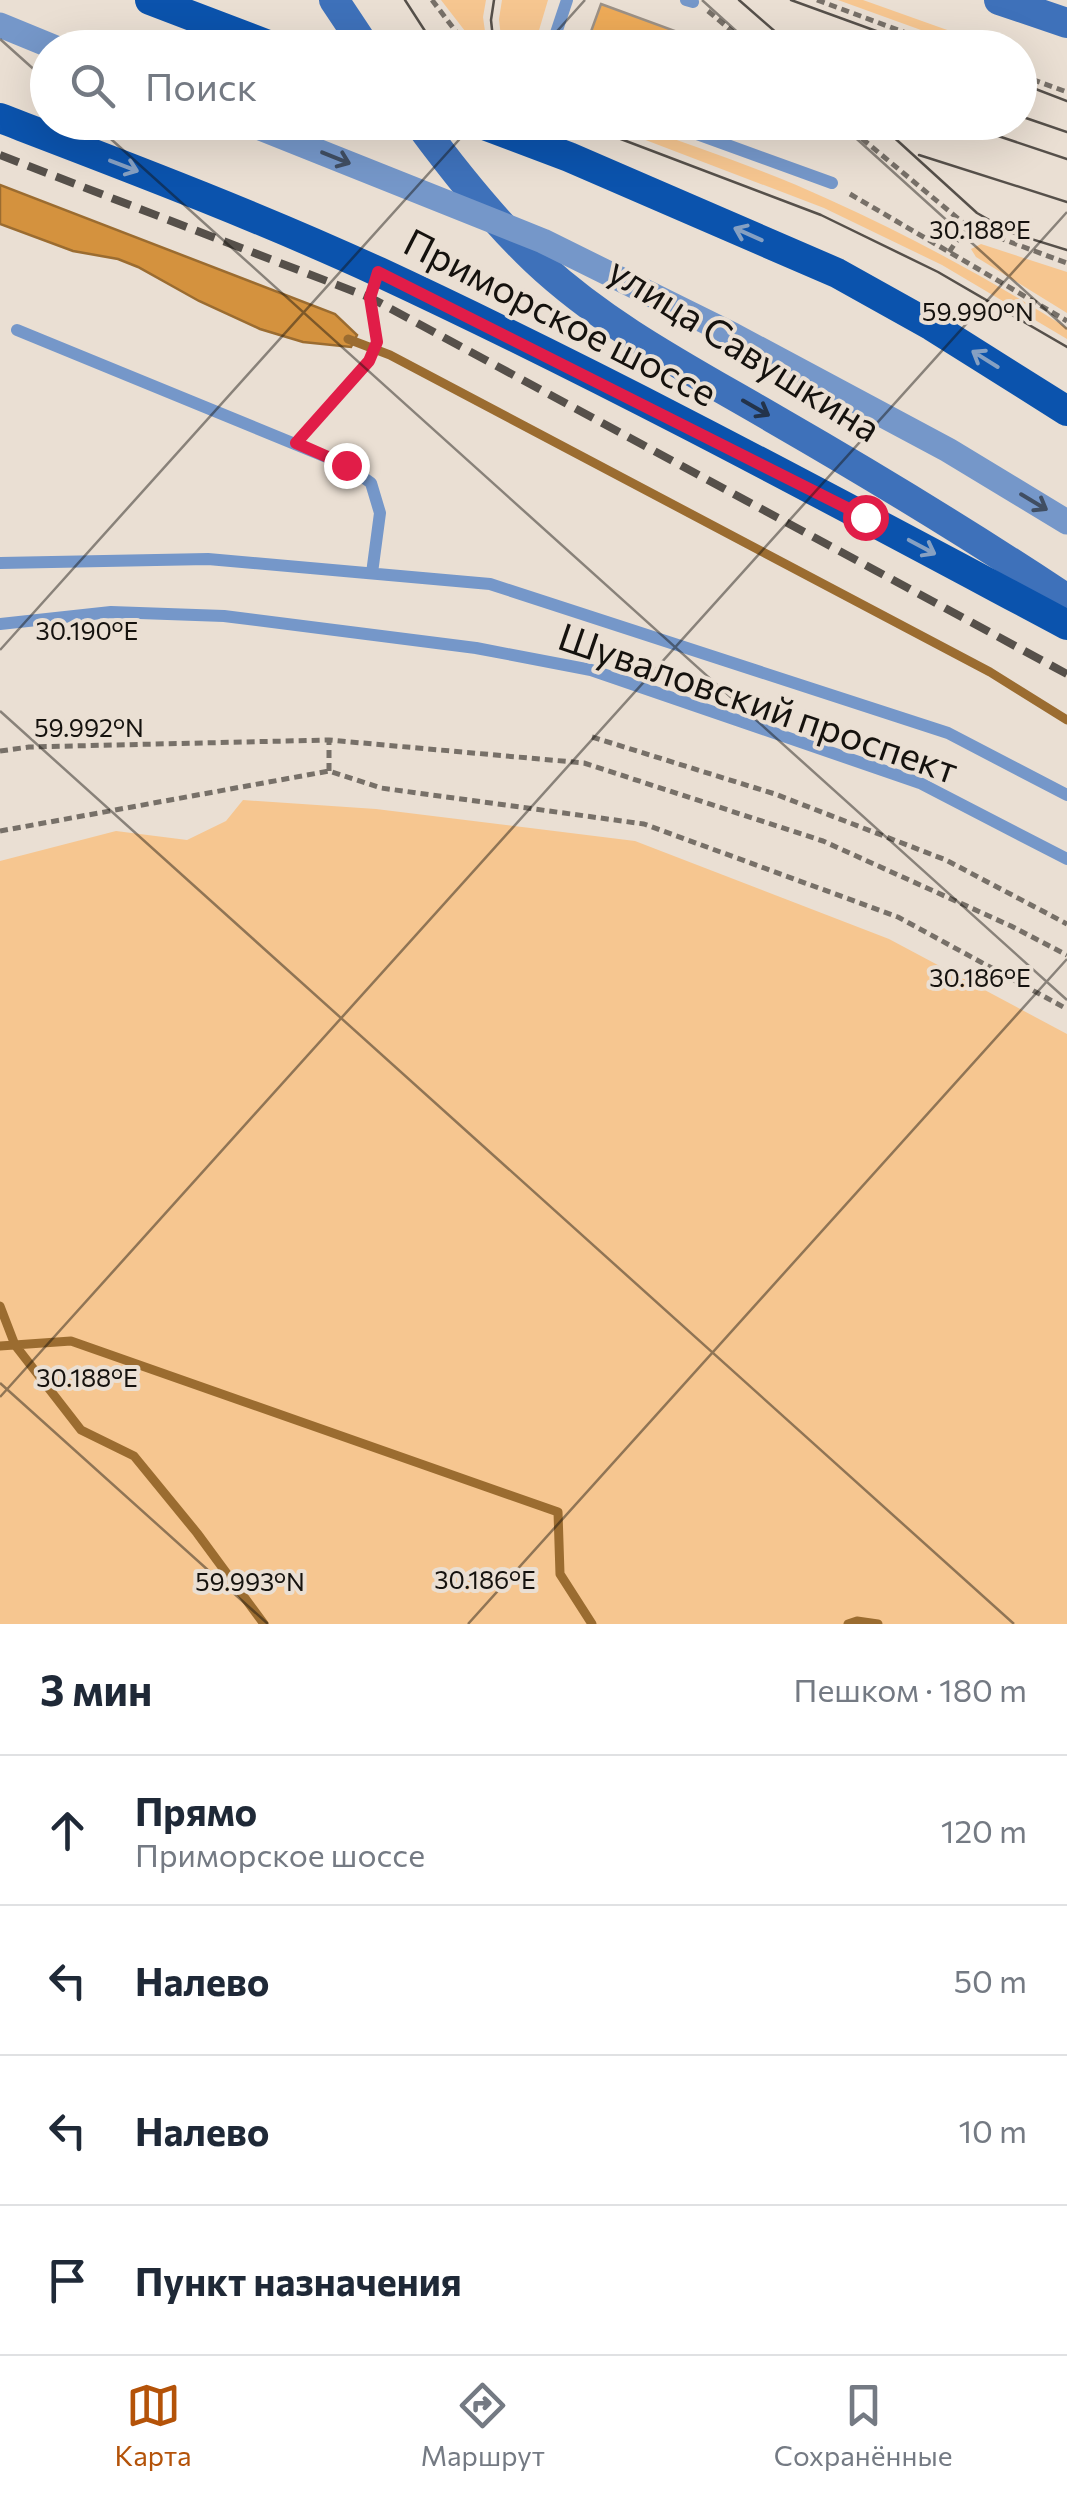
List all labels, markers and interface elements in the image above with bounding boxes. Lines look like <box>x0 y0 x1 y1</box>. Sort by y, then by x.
search box <box>30 30 1037 140</box>
icon: search <box>65 58 120 113</box>
text: Поиск <box>145 62 257 109</box>
one-way arrow <box>320 151 350 169</box>
one-way arrow <box>108 158 139 176</box>
text: 30.188°E <box>929 214 1031 244</box>
street label: Приморское шоссе <box>397 217 725 415</box>
one-way arrow <box>733 224 764 242</box>
street label: улица Савушкина <box>601 245 890 450</box>
text: 59.990°N <box>922 296 1034 326</box>
one-way arrow <box>971 349 999 369</box>
one-way arrow <box>741 399 770 419</box>
route end <box>324 443 370 489</box>
one-way arrow <box>1020 492 1048 512</box>
route start <box>843 495 889 541</box>
one-way arrow <box>906 538 936 557</box>
street label: Шуваловский проспект <box>553 611 965 792</box>
text: 30.190°E <box>36 615 138 645</box>
text: 59.992°N <box>34 712 144 742</box>
text: 30.186°E <box>929 962 1031 992</box>
text: 30.188°E <box>36 1362 138 1392</box>
text: 30.186°E <box>434 1564 536 1594</box>
text: 59.993°N <box>195 1566 305 1596</box>
text: 3 мин <box>40 1663 152 1715</box>
text: Пешком · 180 m <box>794 1669 1027 1709</box>
text: Прямо <box>135 1787 257 1834</box>
icon: ahead <box>40 1803 95 1858</box>
text: 120 m <box>941 1810 1027 1850</box>
text: Приморское шоссе <box>135 1834 425 1874</box>
icon: left <box>40 1953 95 2008</box>
text: Налево <box>135 1957 269 2004</box>
text: 50 m <box>954 1960 1027 2000</box>
icon: left <box>40 2103 95 2158</box>
text: Налево <box>135 2107 269 2154</box>
text: 10 m <box>958 2110 1027 2150</box>
icon: arrive <box>40 2253 95 2308</box>
text: Пункт назначения <box>135 2257 462 2304</box>
tab: Карта <box>114 2378 192 2472</box>
tab: Маршрут <box>421 2378 545 2472</box>
tab: Сохранённые <box>774 2378 953 2472</box>

